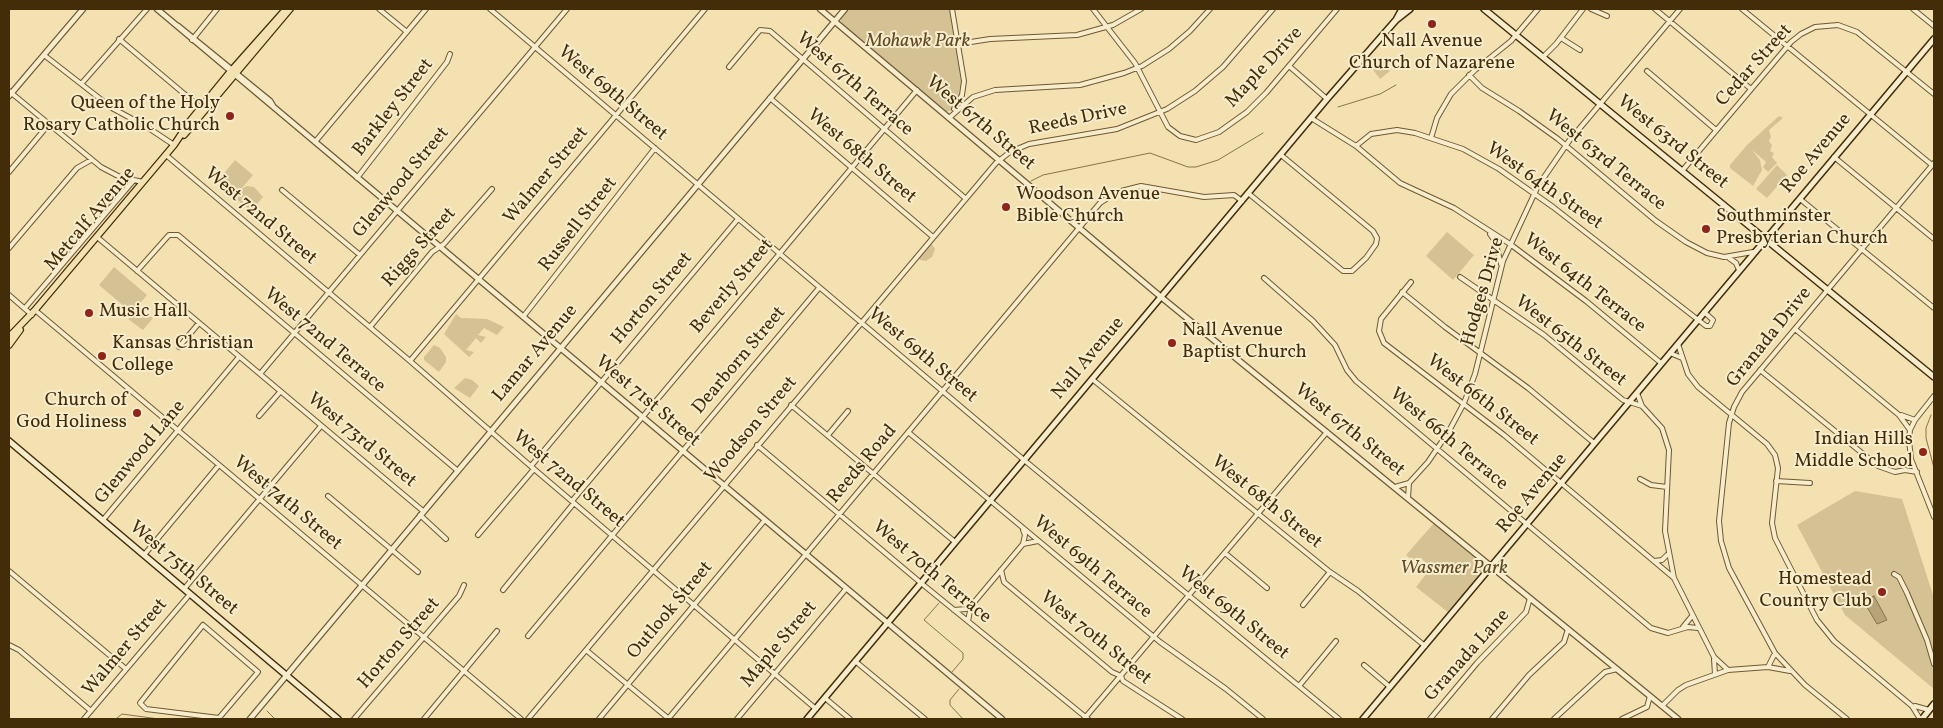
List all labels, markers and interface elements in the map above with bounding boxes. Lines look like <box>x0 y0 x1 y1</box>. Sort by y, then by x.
marker: Nall Avenue Church of Nazarene <box>1426 18 1438 30</box>
street label: Cedar Street <box>1712 20 1798 112</box>
street label: Maple Drive <box>1222 23 1308 113</box>
street label: West 67th Terrace <box>791 28 917 142</box>
park label: Mohawk Park <box>866 32 970 54</box>
place label: Nall Avenue Church of Nazarene <box>1349 32 1515 76</box>
street label: West 69th Street <box>553 41 671 147</box>
street label: Barkley Street <box>349 54 439 162</box>
street label: West 67th Street <box>921 72 1039 176</box>
street label: West 63rd Street <box>1612 91 1732 195</box>
place label: Queen of the Holy Rosary Catholic Church <box>23 94 220 138</box>
street label: Reeds Drive <box>1027 98 1129 142</box>
street label: West 68th Street <box>802 105 920 209</box>
street label: West 63rd Terrace <box>1540 105 1670 217</box>
street label: Roe Avenue <box>1777 109 1857 199</box>
marker: Queen of the Holy Rosary Catholic Church <box>224 110 236 122</box>
street label: Glenwood Street <box>349 123 455 243</box>
street label: Walmer Street <box>500 123 594 229</box>
street label: West 64th Street <box>1481 138 1607 236</box>
street label: Metcalf Avenue <box>41 163 141 277</box>
street label: West 72nd Street <box>199 163 321 271</box>
street label: Russell Street <box>535 173 623 277</box>
place label: Woodson Avenue Bible Church <box>1016 185 1160 229</box>
marker: Woodson Avenue Bible Church <box>1000 201 1012 213</box>
street label: Riggs Street <box>378 203 462 293</box>
place label: Southminster Presbyterian Church <box>1716 207 1888 251</box>
marker: Southminster Presbyterian Church <box>1700 223 1712 235</box>
street label: West 64th Terrace <box>1518 229 1650 339</box>
street label: Beverly Street <box>687 235 779 339</box>
street label: Hodges Drive <box>1458 235 1510 349</box>
street label: Horton Street <box>608 248 698 350</box>
street label: Granada Drive <box>1723 283 1817 393</box>
street label: West 72nd Terrace <box>259 284 389 398</box>
street label: West 65th Street <box>1510 291 1630 393</box>
street label: Lamar Avenue <box>489 301 583 407</box>
place label: Music Hall <box>99 302 188 324</box>
street label: Dearborn Street <box>688 302 792 420</box>
street label: West 69th Street <box>863 303 981 409</box>
marker: Music Hall <box>83 307 95 319</box>
street label: Nall Avenue <box>1048 313 1130 405</box>
place label: Nall Avenue Baptist Church <box>1182 321 1307 365</box>
place label: Kansas Christian College <box>112 334 254 378</box>
marker: Nall Avenue Baptist Church <box>1166 337 1178 349</box>
marker: Kansas Christian College <box>96 350 108 362</box>
street label: West 66th Street <box>1421 350 1543 452</box>
street label: West 71st Street <box>590 351 704 453</box>
street label: Woodson Street <box>701 372 803 488</box>
street label: West 67th Street <box>1289 379 1409 483</box>
street label: West 66th Terrace <box>1384 384 1512 496</box>
street label: West 73rd Street <box>302 389 420 493</box>
place label: Church of God Holiness <box>16 391 127 435</box>
street label: Glenwood Lane <box>91 396 191 510</box>
marker: Church of God Holiness <box>131 407 143 419</box>
street label: Reeds Road <box>823 421 903 509</box>
street label: West 72nd Street <box>507 426 629 534</box>
place label: Indian Hills Middle School <box>1794 430 1913 474</box>
marker: Indian Hills Middle School <box>1917 446 1929 458</box>
street label: Roe Avenue <box>1493 449 1573 539</box>
street label: West 68th Street <box>1206 451 1326 555</box>
street label: West 74th Street <box>228 452 346 556</box>
street label: West 69th Terrace <box>1028 512 1156 624</box>
street label: West 75th Street <box>124 517 242 621</box>
street label: West 70th Terrace <box>867 517 995 629</box>
street label: Outlook Street <box>623 557 719 665</box>
park label: Wassmer Park <box>1400 559 1508 581</box>
street label: West 69th Street <box>1173 562 1293 666</box>
place label: Homestead Country Club <box>1760 570 1872 614</box>
marker: Homestead Country Club <box>1876 586 1888 598</box>
street label: West 70th Street <box>1035 587 1155 691</box>
street label: Horton Street <box>354 594 446 694</box>
street label: Walmer Street <box>79 595 173 701</box>
street label: Maple Street <box>737 597 823 693</box>
street label: Granada Lane <box>1421 605 1515 707</box>

